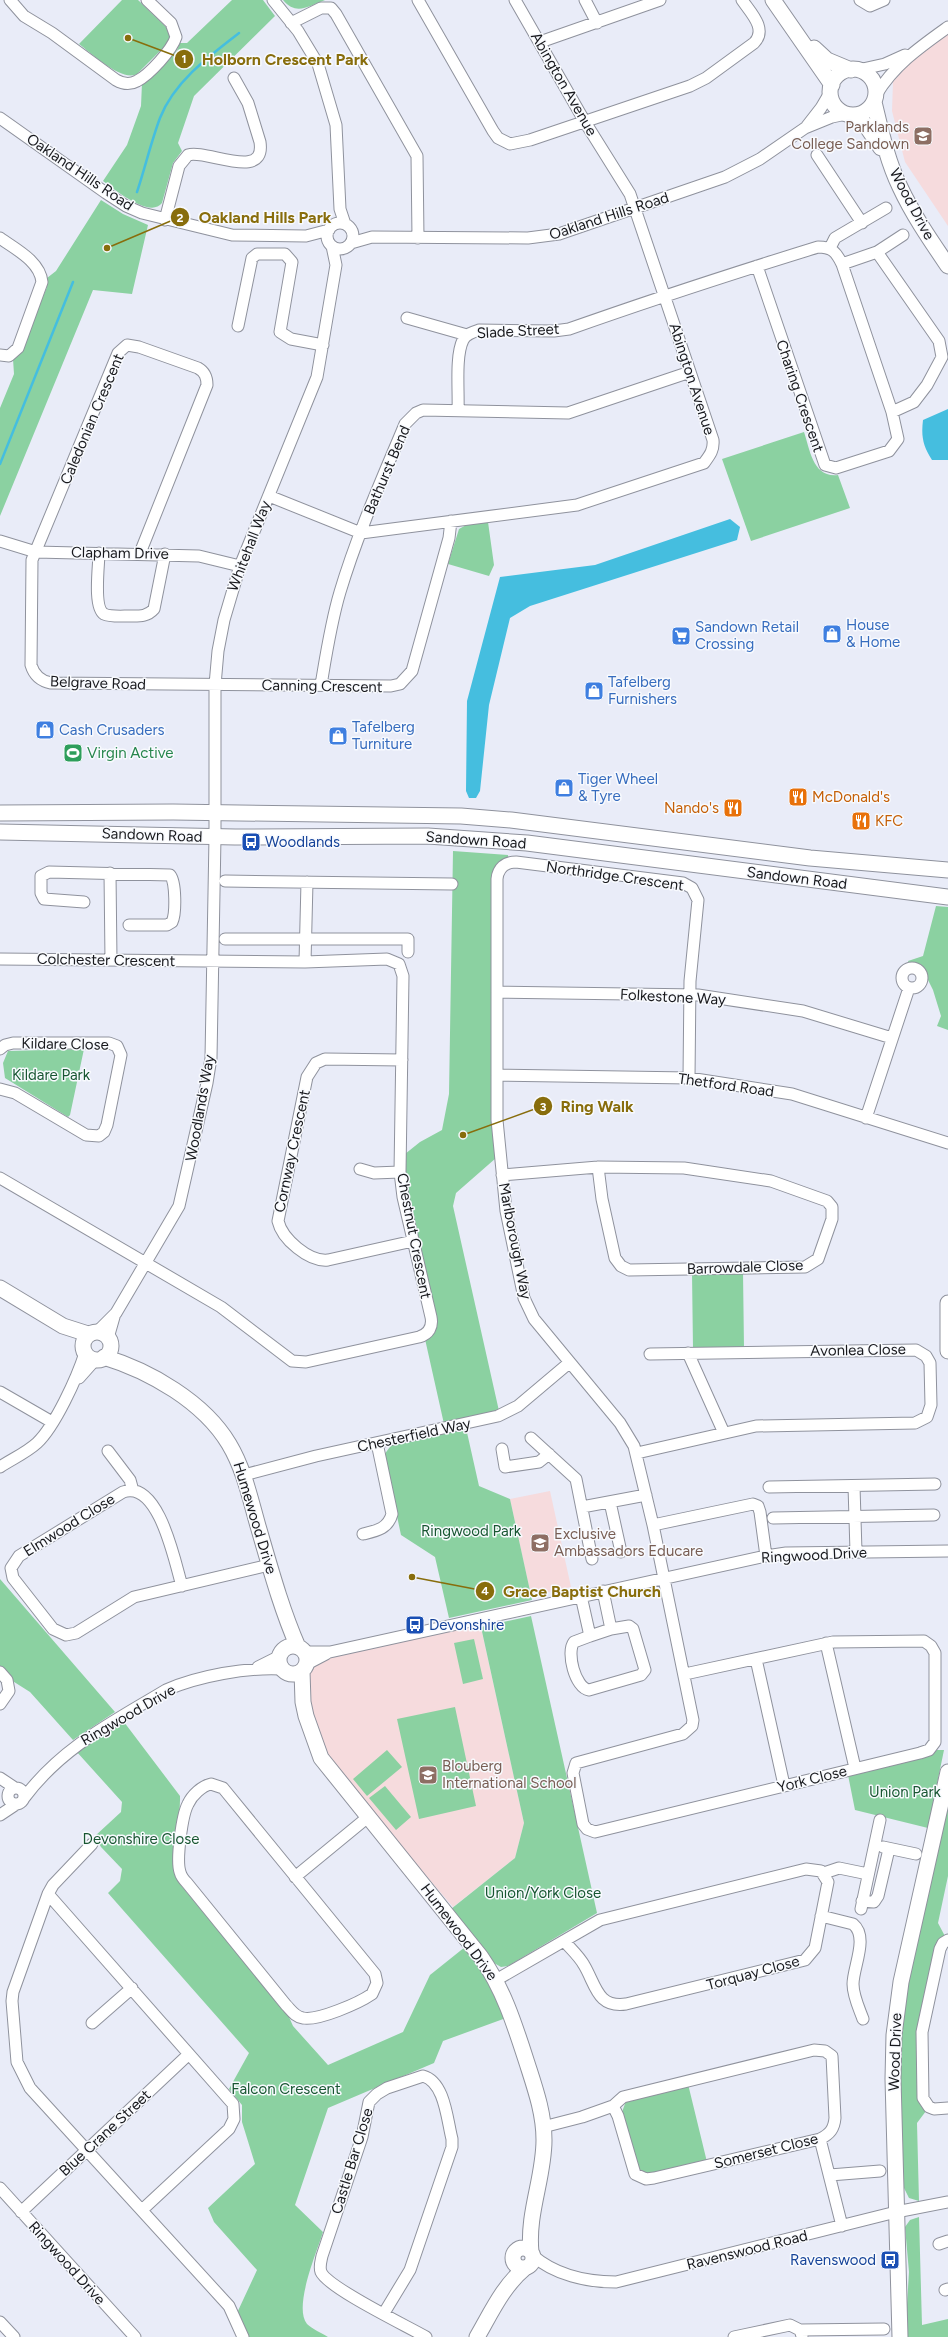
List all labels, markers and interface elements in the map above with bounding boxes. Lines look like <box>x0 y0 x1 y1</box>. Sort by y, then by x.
street label: Abington Avenue <box>527 29 601 139</box>
callout: Holborn Crescent Park <box>174 45 377 73</box>
text: Holborn Crescent Park <box>202 50 369 69</box>
text: 1 <box>181 52 187 66</box>
place label: Parklands College Sandown <box>791 118 909 153</box>
school or university icon: Parklands College Sandown <box>912 125 934 147</box>
street label: Oakland Hills Road <box>23 130 137 214</box>
street label: Wood Drive <box>886 165 938 243</box>
street label: Oakland Hills Road <box>547 188 671 244</box>
callout: Oakland Hills Park <box>170 203 339 231</box>
text: Oakland Hills Park <box>199 208 332 227</box>
text: 2 <box>177 211 184 225</box>
street label: Slade Street <box>476 320 560 342</box>
street label: Abington Avenue <box>665 321 719 437</box>
street label: Charing Crescent <box>772 337 828 455</box>
street label: Caledonian Crescent <box>56 351 128 487</box>
street label: Bathurst Bend <box>360 423 414 517</box>
street label: Whitehall Way <box>223 498 275 594</box>
street label: Clapham Drive <box>71 543 169 563</box>
place label: House & Home <box>846 616 900 651</box>
place label: Sandown Retail Crossing <box>695 618 799 653</box>
shop icon: House & Home <box>821 623 843 645</box>
supermarket icon: Sandown Retail Crossing <box>670 625 692 647</box>
street label: Belgrave Road <box>50 672 146 694</box>
place label: Tafelberg Furnishers <box>608 673 677 708</box>
street label: Canning Crescent <box>261 676 383 696</box>
shop icon: Tafelberg Furnishers <box>583 680 605 702</box>
place label: Tafelberg Turniture <box>352 718 415 753</box>
shop icon: Cash Crusaders <box>34 719 56 741</box>
place label: Cash Crusaders <box>59 721 164 739</box>
shop icon: Tafelberg Turniture <box>327 725 349 747</box>
sports icon: Virgin Active <box>62 742 84 764</box>
place label: Virgin Active <box>87 744 173 762</box>
place label: Tiger Wheel & Tyre <box>578 770 658 805</box>
shop icon: Tiger Wheel & Tyre <box>553 777 575 799</box>
restaurant icon: McDonald's <box>787 786 809 808</box>
place label: McDonald's <box>812 788 890 806</box>
restaurant icon: Nando's <box>722 797 744 819</box>
place label: Nando's <box>664 799 719 817</box>
restaurant icon: KFC <box>850 810 872 832</box>
place label: KFC <box>875 812 903 830</box>
street label: Sandown Road <box>101 824 203 846</box>
street label: Sandown Road <box>425 828 527 852</box>
bus stop icon: Woodlands <box>240 831 262 853</box>
place label: Woodlands <box>265 833 340 851</box>
street label: Northridge Crescent <box>545 857 685 895</box>
street label: Sandown Road <box>746 863 848 893</box>
street label: Colchester Crescent <box>37 950 176 970</box>
street label: Folkestone Way <box>620 985 727 1009</box>
street label: Kildare Close <box>21 1034 109 1054</box>
street label: Woodlands Way <box>182 1053 218 1163</box>
park label: Kildare Park <box>12 1066 91 1084</box>
street label: Thetford Road <box>677 1069 775 1101</box>
street label: Cornway Crescent <box>270 1088 314 1214</box>
callout: Ring Walk <box>533 1092 642 1120</box>
text: Ring Walk <box>560 1097 634 1116</box>
text: 3 <box>540 1100 547 1114</box>
street label: Chestnut Crescent <box>393 1172 435 1301</box>
street label: Marlborough Way <box>495 1181 535 1301</box>
street label: Barrowdale Close <box>686 1256 804 1278</box>
street label: Avonlea Close <box>810 1340 906 1360</box>
street label: Chesterfield Way <box>356 1414 472 1456</box>
street label: Humewood Drive <box>229 1460 281 1576</box>
street label: Elmwood Close <box>20 1490 118 1560</box>
park label: Ringwood Park <box>421 1522 522 1540</box>
place label: Exclusive Ambassadors Educare <box>554 1525 703 1560</box>
school or university icon: Exclusive Ambassadors Educare <box>529 1532 551 1554</box>
street label: Ringwood Drive <box>760 1543 868 1567</box>
callout: Grace Baptist Church <box>475 1577 669 1605</box>
text: Grace Baptist Church <box>503 1582 661 1601</box>
text: 4 <box>481 1584 489 1598</box>
bus stop icon: Devonshire <box>404 1614 426 1636</box>
place label: Devonshire <box>429 1616 504 1634</box>
street label: Ringwood Drive <box>78 1681 178 1749</box>
place label: Blouberg International School <box>442 1757 577 1792</box>
street label: York Close <box>775 1762 849 1796</box>
school or university icon: Blouberg International School <box>417 1764 439 1786</box>
park label: Union Park <box>869 1783 942 1801</box>
park label: Devonshire Close <box>83 1830 199 1848</box>
street label: Humewood Drive <box>417 1880 501 1984</box>
park label: Union/York Close <box>485 1884 601 1902</box>
street label: Torquay Close <box>705 1952 801 1994</box>
street label: Wood Drive <box>885 2013 905 2091</box>
park label: Falcon Crescent <box>231 2080 341 2098</box>
street label: Blue Crane Street <box>56 2086 155 2180</box>
street label: Castle Bar Close <box>327 2106 377 2216</box>
street label: Somerset Close <box>712 2129 820 2173</box>
street label: Ringwood Drive <box>25 2218 109 2308</box>
street label: Ravenswood Road <box>685 2226 809 2274</box>
bus stop icon: Ravenswood <box>879 2249 901 2271</box>
place label: Ravenswood <box>790 2251 876 2269</box>

